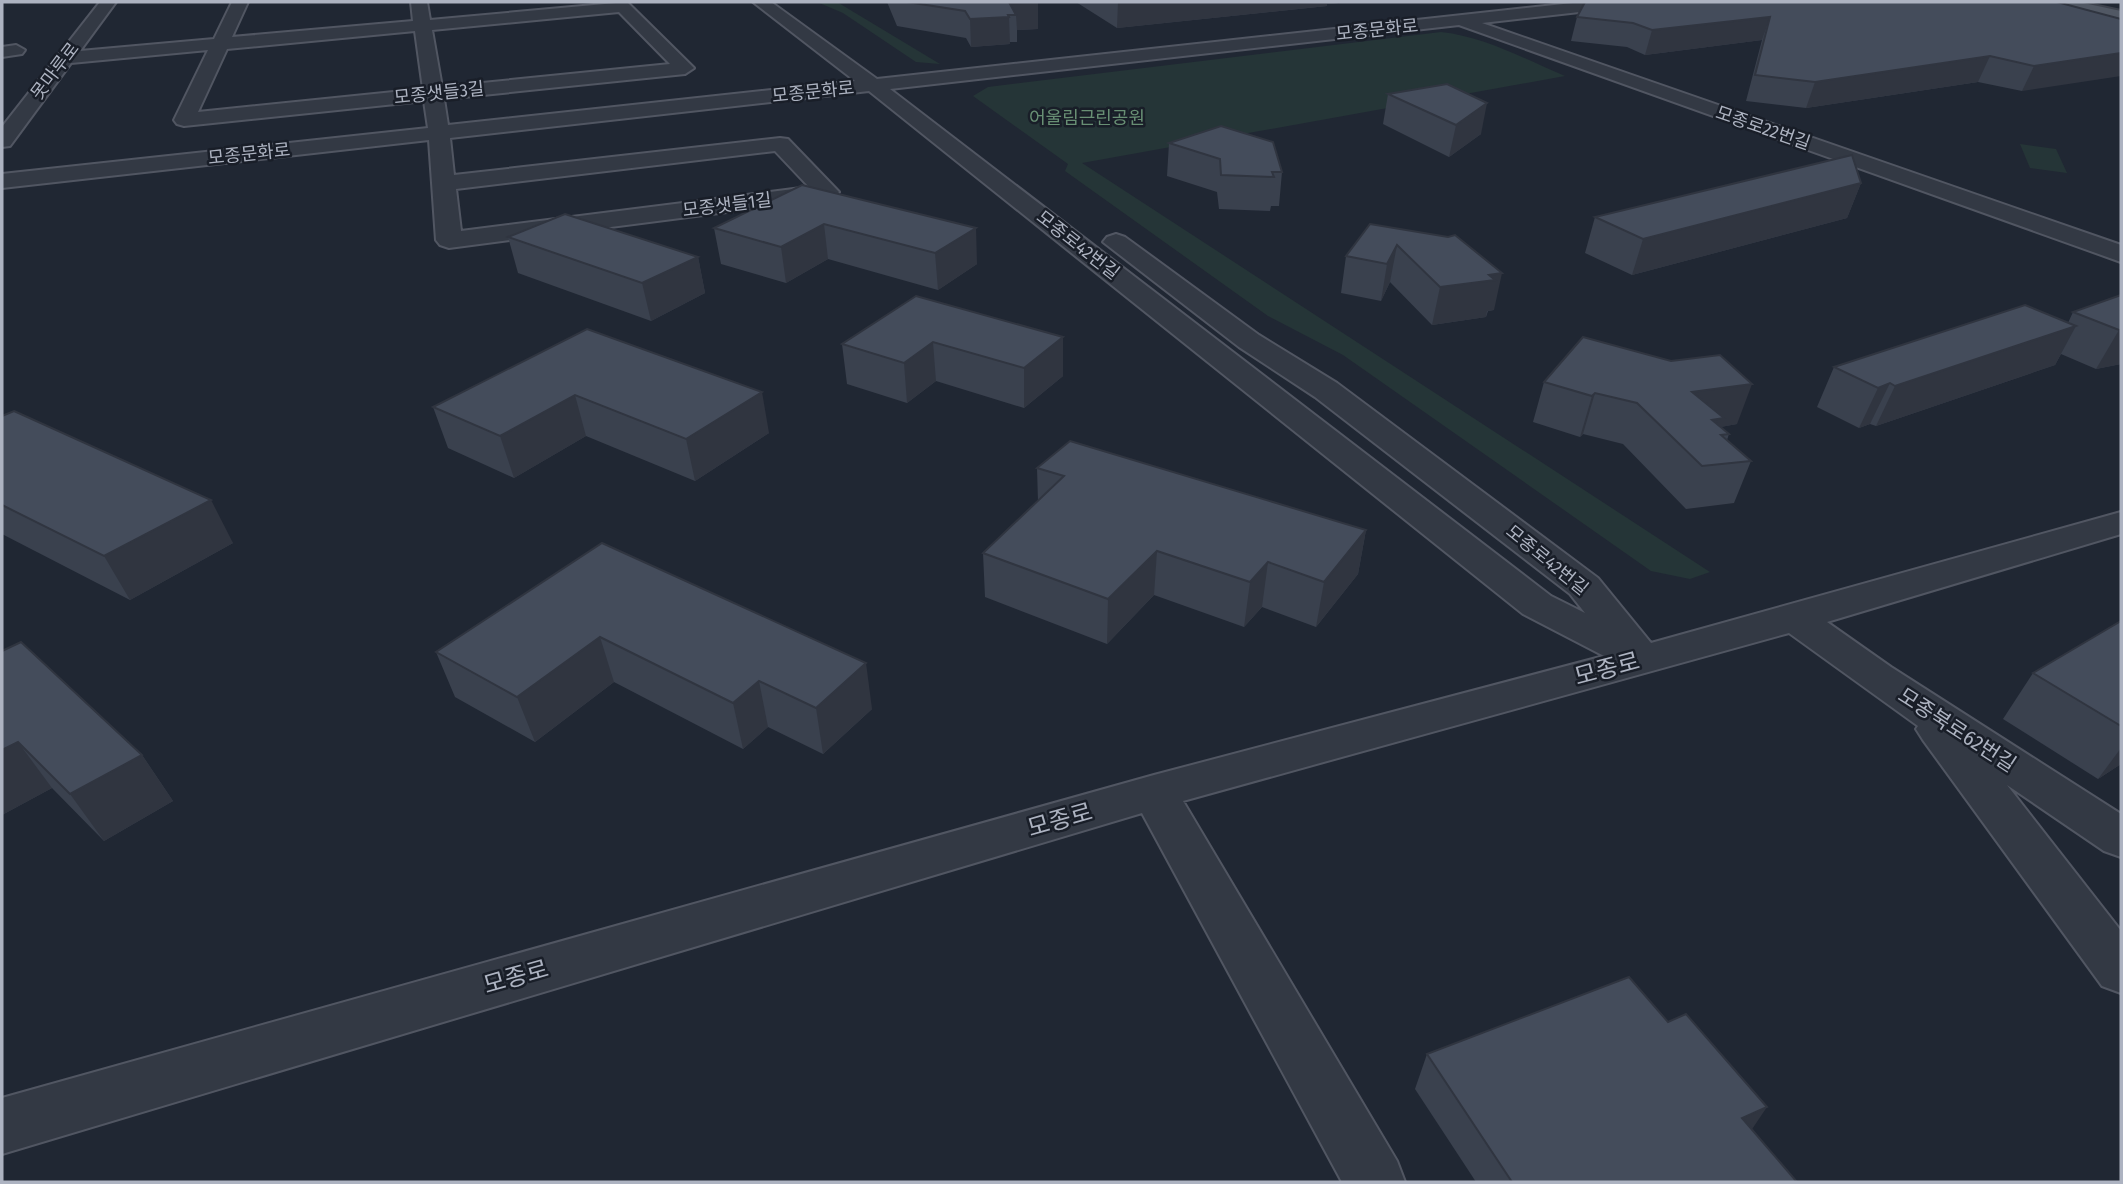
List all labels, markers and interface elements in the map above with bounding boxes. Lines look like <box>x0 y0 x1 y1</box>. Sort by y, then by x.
street label: 모종문화로 <box>1335 15 1419 45</box>
street label: 못마루로 <box>26 38 84 104</box>
street label: 모종샛들3길 <box>393 77 485 109</box>
street label: 모종문화로 <box>771 77 855 107</box>
street label: 모종로22번길 <box>1713 102 1813 154</box>
park label: 어울림근린공원 <box>1029 107 1145 129</box>
street label: 모종문화로 <box>207 139 291 169</box>
street label: 모종샛들1길 <box>681 189 773 221</box>
street label: 모종로42번길 <box>1032 206 1124 284</box>
street label: 모종로42번길 <box>1502 520 1592 600</box>
street label: 모종로 <box>1571 647 1643 691</box>
street label: 모종북로62번길 <box>1893 682 2021 778</box>
street label: 모종로 <box>1024 797 1096 843</box>
street label: 모종로 <box>480 954 552 1000</box>

